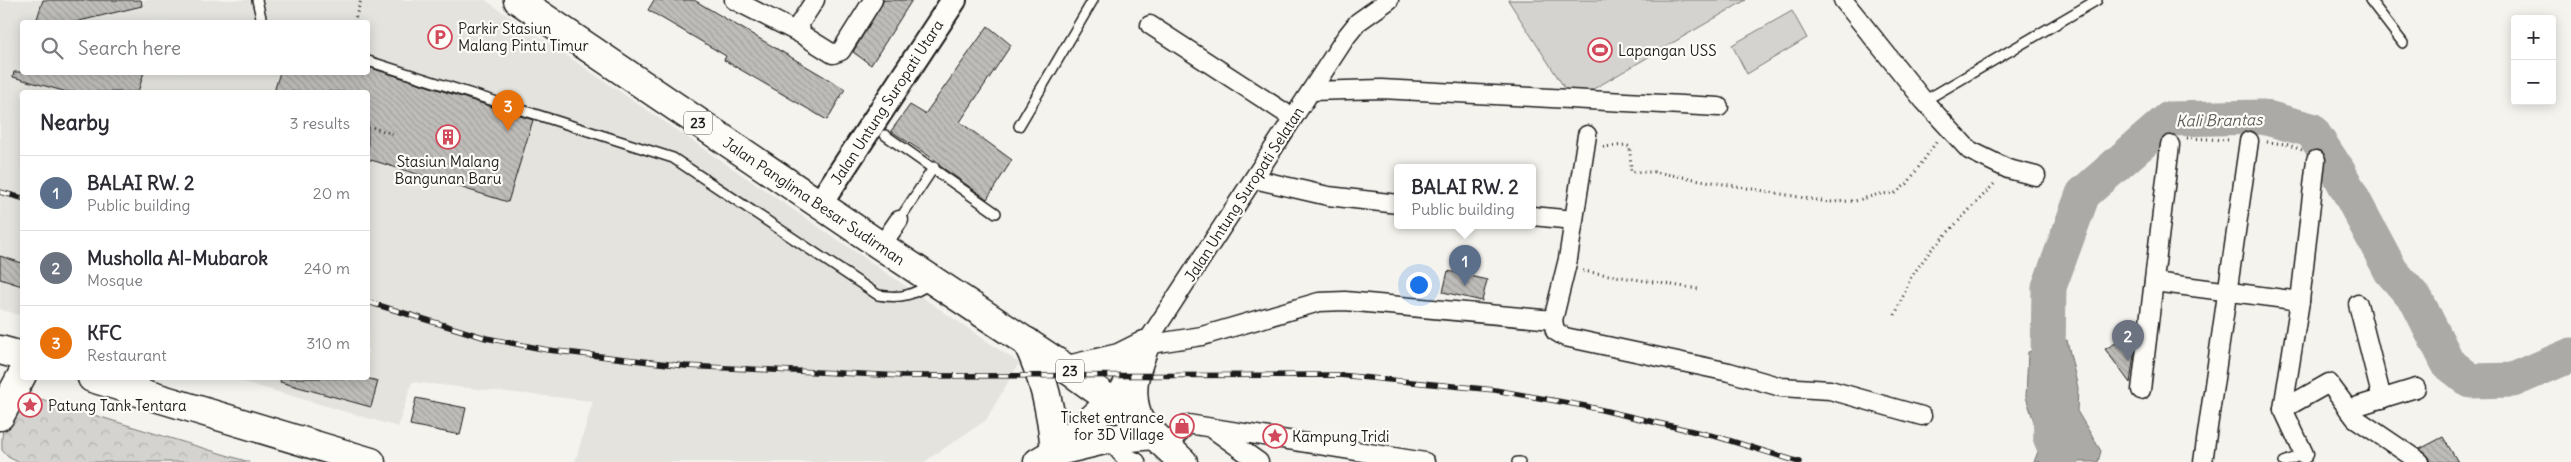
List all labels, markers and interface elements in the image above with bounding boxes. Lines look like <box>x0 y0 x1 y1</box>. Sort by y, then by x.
map controls <box>2511 15 2556 105</box>
button: + <box>2511 15 2556 60</box>
street label: Jalan Untung Suropati Utara <box>827 16 948 188</box>
place label: Parkir Stasiun Malang Pintu Timur <box>458 19 589 55</box>
search box <box>20 20 370 75</box>
parking icon: Parkir Stasiun Malang Pintu Timur <box>427 24 453 50</box>
icon: search <box>38 34 66 62</box>
text: Search here <box>78 36 181 60</box>
sports icon: Lapangan USS <box>1587 37 1613 63</box>
place label: Lapangan USS <box>1618 41 1717 60</box>
button: − <box>2511 60 2556 105</box>
pin: 3 <box>492 90 524 131</box>
street label: Jalan Untung Suropati Selatan <box>1180 103 1308 285</box>
text: Nearby <box>40 109 110 136</box>
water label: Kali Brantas <box>2175 109 2263 131</box>
road number: 23 <box>684 112 712 134</box>
text: 3 results <box>290 113 350 133</box>
building icon: Stasiun Malang Bangunan Baru <box>435 124 461 150</box>
street label: Jalan Panglima Besar Sudirman <box>719 133 909 269</box>
place label: Stasiun Malang Bangunan Baru <box>395 152 502 188</box>
popup <box>1394 164 1536 229</box>
text: BALAI RW. 2 <box>87 171 194 195</box>
text: BALAI RW. 2 <box>1411 175 1519 199</box>
text: 1 <box>53 183 59 203</box>
text: 20 m <box>313 183 350 203</box>
text: Public building <box>87 195 190 215</box>
text: Public building <box>1411 199 1515 219</box>
pin: 1 <box>1449 245 1481 286</box>
text: Musholla Al-Mubarok <box>87 246 268 270</box>
text: 2 <box>52 258 60 278</box>
text: 240 m <box>304 258 350 278</box>
text: Mosque <box>87 270 143 290</box>
your location <box>1406 272 1432 298</box>
pin: 2 <box>2112 320 2144 361</box>
text: KFC <box>87 321 122 345</box>
text: 3 <box>51 333 61 353</box>
text: 310 m <box>306 333 350 353</box>
text: Restaurant <box>87 345 167 365</box>
road number: 23 <box>1056 360 1084 382</box>
place icon: Patung Tank Tentara <box>17 392 43 418</box>
place label: Patung Tank Tentara <box>48 396 187 415</box>
place label: Ticket entrance for 3D Village <box>1061 408 1164 444</box>
shop icon: Ticket entrance for 3D Village <box>1169 413 1195 439</box>
place icon: Kampung Tridi <box>1262 423 1288 449</box>
place label: Kampung Tridi <box>1292 427 1389 446</box>

